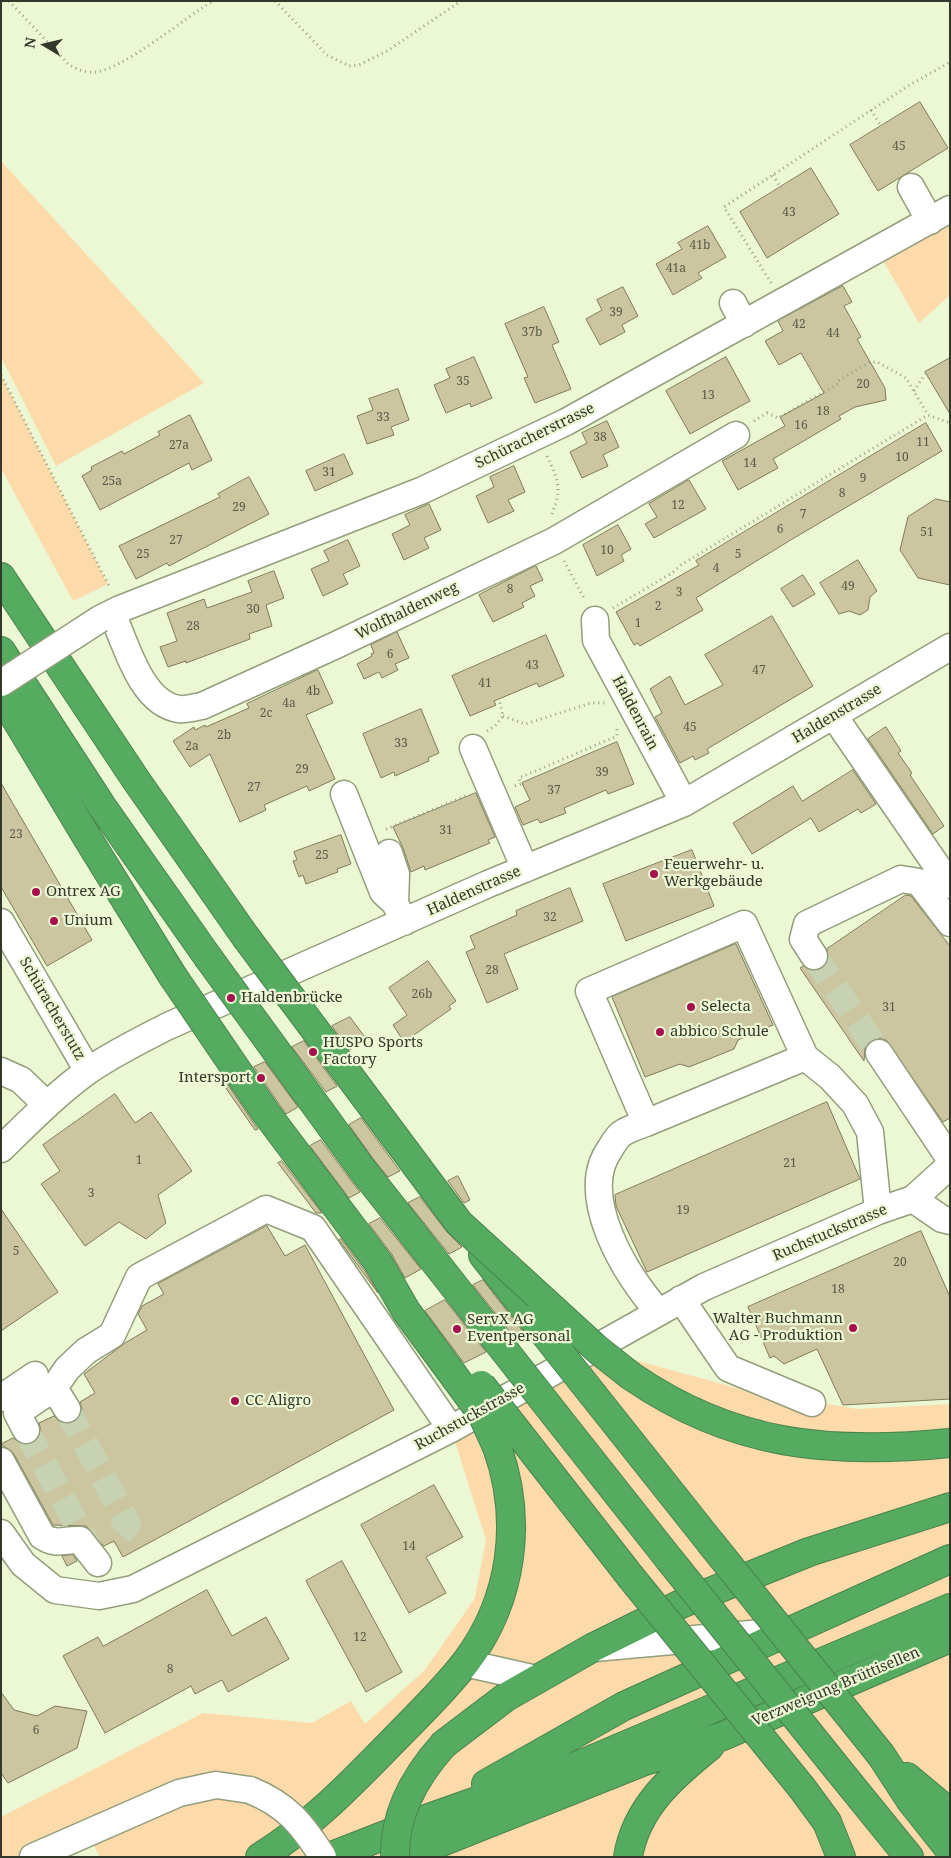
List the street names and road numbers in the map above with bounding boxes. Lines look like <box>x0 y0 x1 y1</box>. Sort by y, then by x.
street label: Schüracherstrasse <box>472 399 598 473</box>
street label: Wolfhaldenweg <box>353 578 461 644</box>
street label: Haldenrain <box>608 673 662 753</box>
street label: Haldenstrasse <box>789 680 885 748</box>
street label: Haldenstrasse <box>424 862 524 920</box>
street label: Schüracherstutz <box>15 954 89 1064</box>
street label: Ruchstuckstrasse <box>770 1201 890 1265</box>
street label: Ruchstuckstrasse <box>412 1379 528 1455</box>
street label: Verzweigung Brüttisellen <box>749 1643 923 1731</box>

